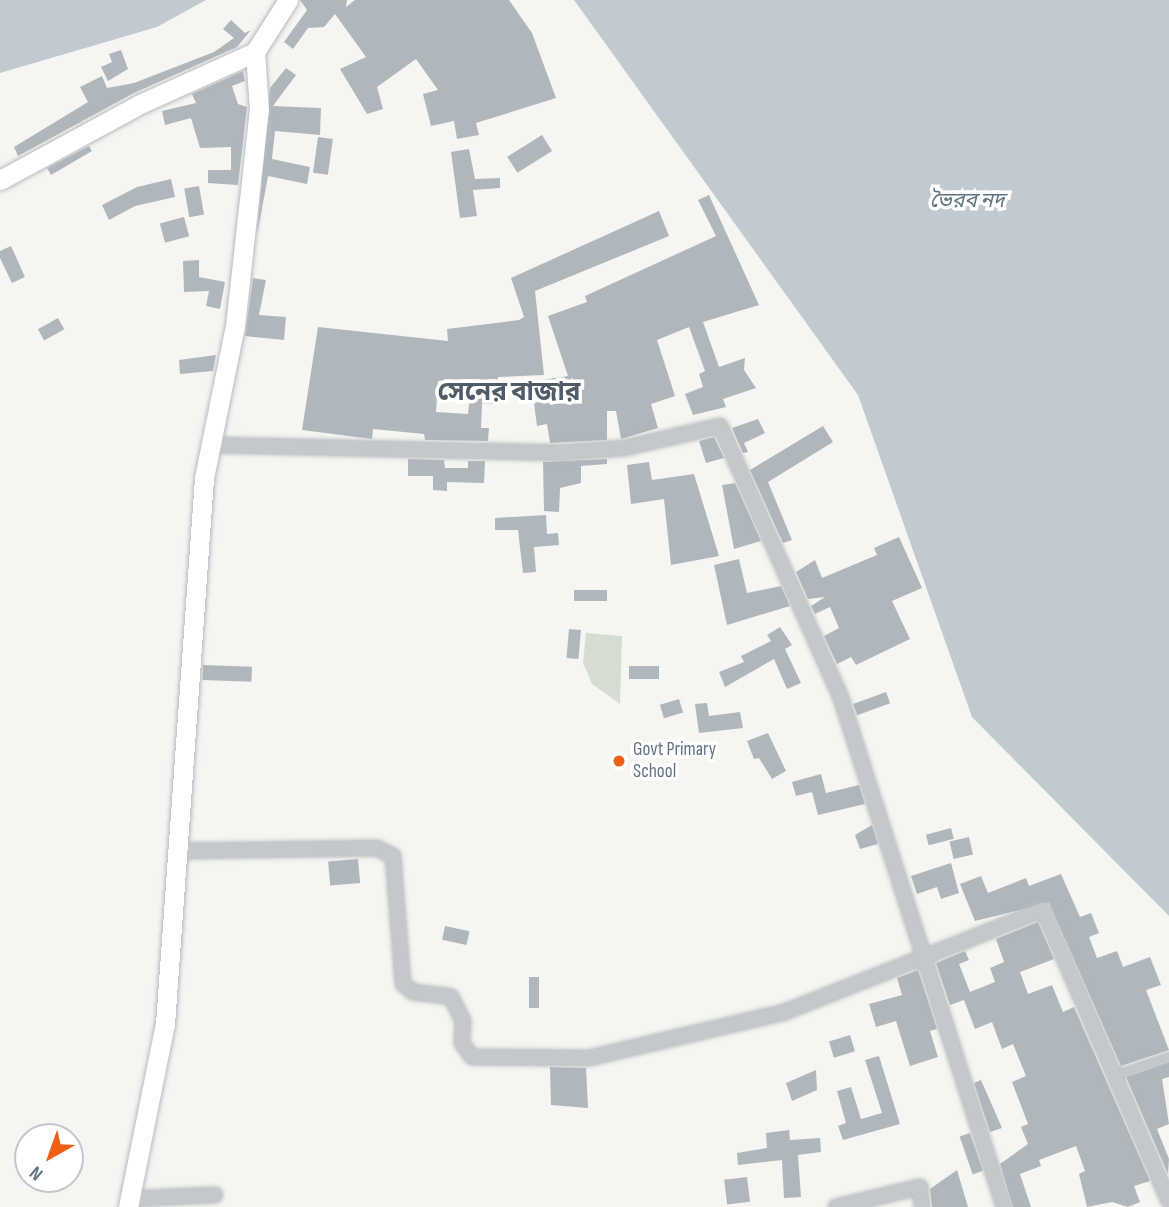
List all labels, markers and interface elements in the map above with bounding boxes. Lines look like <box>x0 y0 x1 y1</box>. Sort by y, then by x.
water label: ভৈরব নদ <box>930 188 1004 214</box>
district label: সেনের বাজার <box>438 377 580 409</box>
place label: Govt Primary School <box>633 739 716 783</box>
marker: Govt Primary School <box>611 753 627 769</box>
north arrow <box>14 1123 84 1193</box>
text: N <box>25 1161 48 1185</box>

